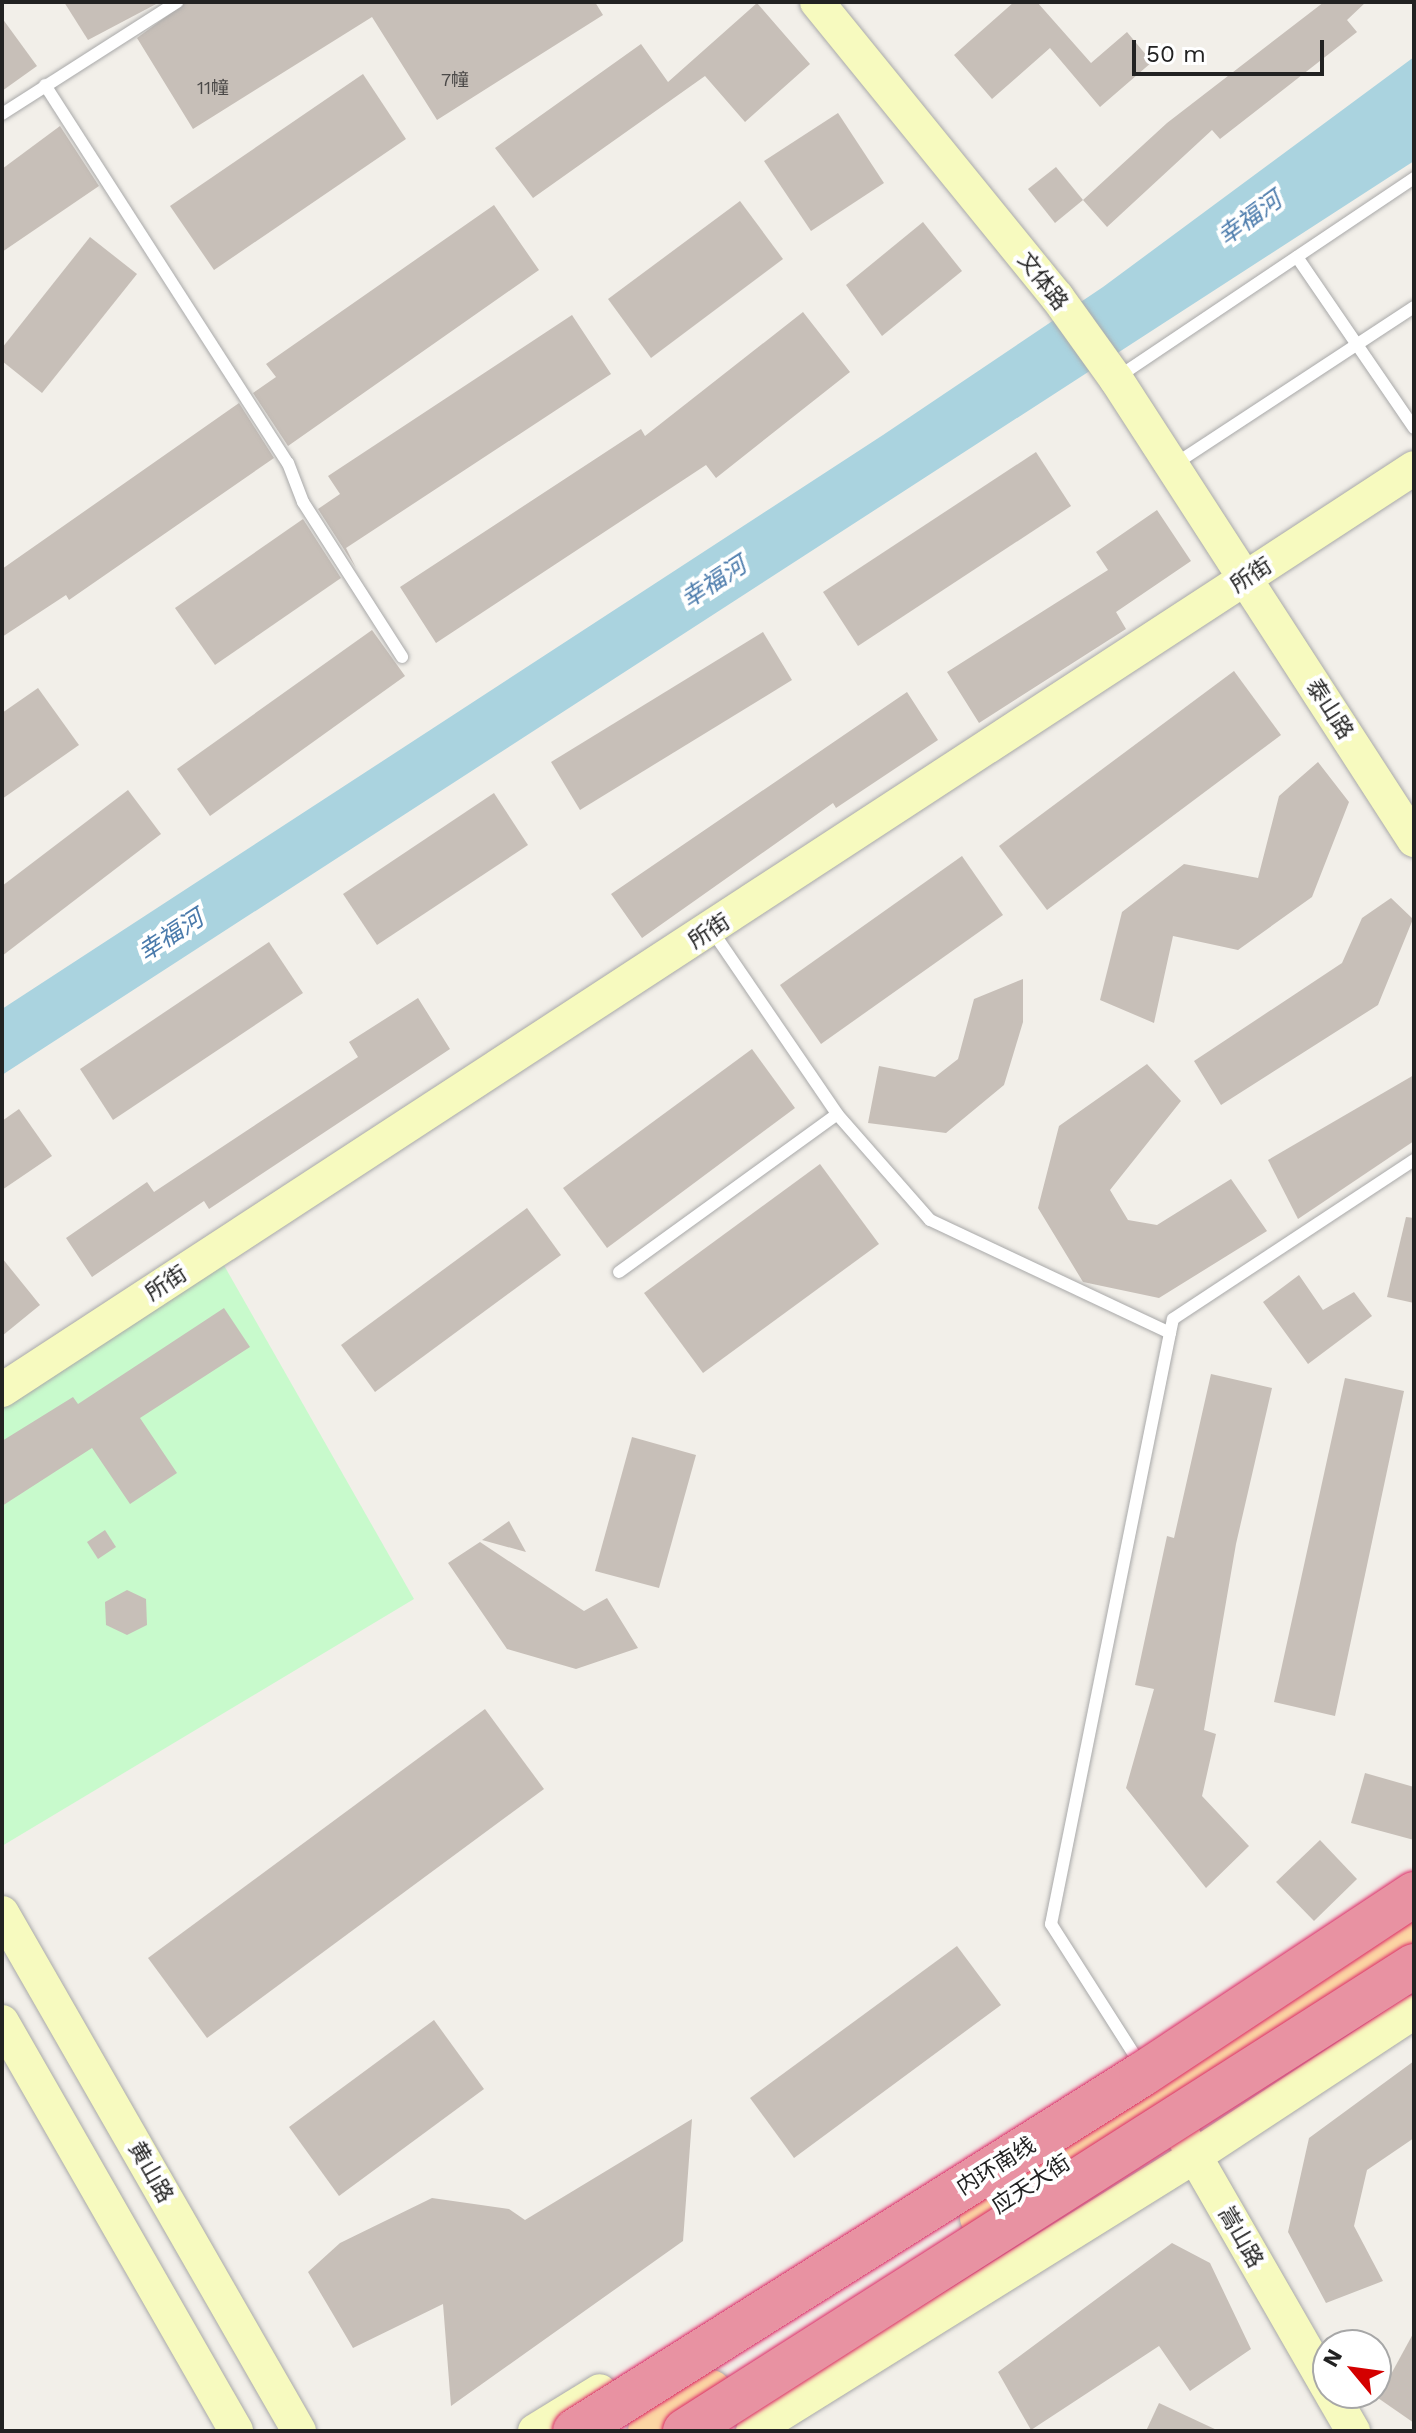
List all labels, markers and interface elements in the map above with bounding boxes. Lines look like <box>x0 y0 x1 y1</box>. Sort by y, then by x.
scale bar <box>1136 24 1328 74</box>
text: 50 m <box>1146 40 1206 68</box>
house number: 7幢 <box>441 69 469 91</box>
house number: 11幢 <box>197 77 229 99</box>
water label: 幸福河 <box>1212 186 1288 252</box>
street label: 文体路 <box>1012 247 1074 315</box>
water label: 幸福河 <box>676 551 752 615</box>
street label: 所街 <box>1225 552 1277 598</box>
street label: 泰山路 <box>1301 674 1359 744</box>
water label: 幸福河 <box>133 904 209 968</box>
street label: 所街 <box>683 908 735 954</box>
street label: 所街 <box>140 1260 192 1306</box>
street label: 内环南线 <box>952 2131 1040 2201</box>
street label: 黄山路 <box>123 2137 179 2207</box>
street label: 应天大街 <box>987 2149 1075 2219</box>
street label: 嵩山路 <box>1213 2202 1269 2272</box>
north arrow <box>1312 2329 1392 2409</box>
text: N <box>1317 2345 1347 2371</box>

